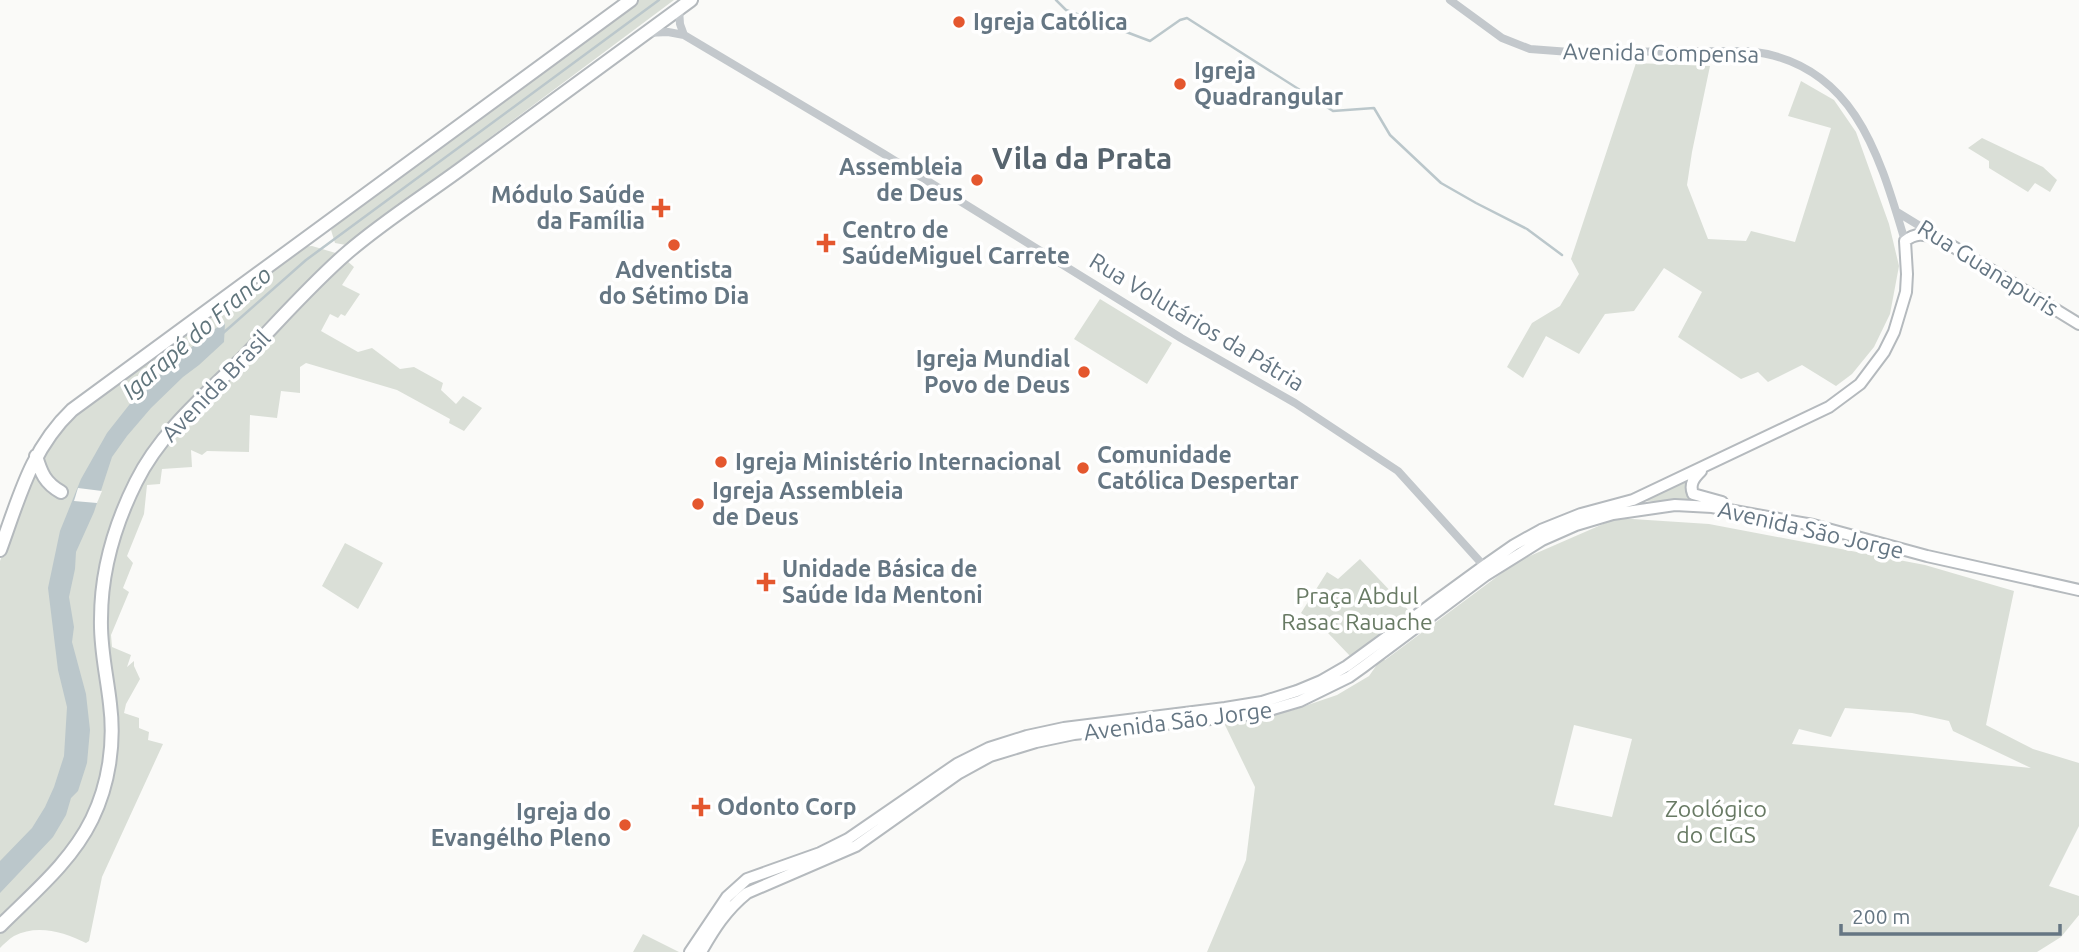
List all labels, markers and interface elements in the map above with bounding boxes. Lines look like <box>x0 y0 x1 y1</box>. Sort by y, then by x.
place label: Igreja Católica <box>973 9 1128 34</box>
marker: Igreja Católica <box>951 14 967 30</box>
street label: Avenida Compensa <box>1563 38 1759 67</box>
place label: Igreja Quadrangular <box>1194 58 1344 109</box>
marker: Igreja Quadrangular <box>1172 76 1188 92</box>
district label: Vila da Prata <box>992 141 1172 175</box>
place label: Assembleia de Deus <box>839 154 963 205</box>
marker: Assembleia de Deus <box>969 172 985 188</box>
place label: Módulo Saúde da Família <box>491 182 645 233</box>
marker: Módulo Saúde da Família <box>651 198 671 218</box>
street label: Rua Guanapuris <box>1914 214 2063 321</box>
place label: Centro de SaúdeMiguel Carrete <box>842 217 1070 268</box>
marker: Centro de SaúdeMiguel Carrete <box>816 233 836 253</box>
marker: Adventista do Sétimo Dia <box>666 237 682 253</box>
street label: Rua Volutários da Pátria <box>1085 248 1309 396</box>
place label: Adventista do Sétimo Dia <box>599 257 749 308</box>
water label: Igarapé do Franco <box>117 261 277 405</box>
street label: Avenida Brasil <box>156 325 275 446</box>
place label: Igreja Mundial Povo de Deus <box>916 346 1070 397</box>
marker: Igreja Mundial Povo de Deus <box>1076 364 1092 380</box>
place label: Comunidade Católica Despertar <box>1097 442 1299 493</box>
place label: Igreja Ministério Internacional <box>735 449 1061 474</box>
marker: Igreja Ministério Internacional <box>713 454 729 470</box>
marker: Comunidade Católica Despertar <box>1075 460 1091 476</box>
place label: Igreja Assembleia de Deus <box>712 478 903 529</box>
marker: Igreja Assembleia de Deus <box>690 496 706 512</box>
street label: Avenida São Jorge <box>1716 496 1906 563</box>
place label: Unidade Básica de Saúde Ida Mentoni <box>782 556 983 607</box>
marker: Unidade Básica de Saúde Ida Mentoni <box>756 572 776 592</box>
park label: Praça Abdul Rasac Rauache <box>1281 583 1433 634</box>
street label: Avenida São Jorge <box>1082 697 1274 744</box>
place label: Odonto Corp <box>717 794 857 819</box>
park label: Zoológico do CIGS <box>1665 796 1767 847</box>
marker: Odonto Corp <box>691 797 711 817</box>
place label: Igreja do Evangélho Pleno <box>431 799 611 850</box>
marker: Igreja do Evangélho Pleno <box>617 817 633 833</box>
scale bar <box>1841 892 2060 936</box>
text: 200 m <box>1852 904 1910 928</box>

